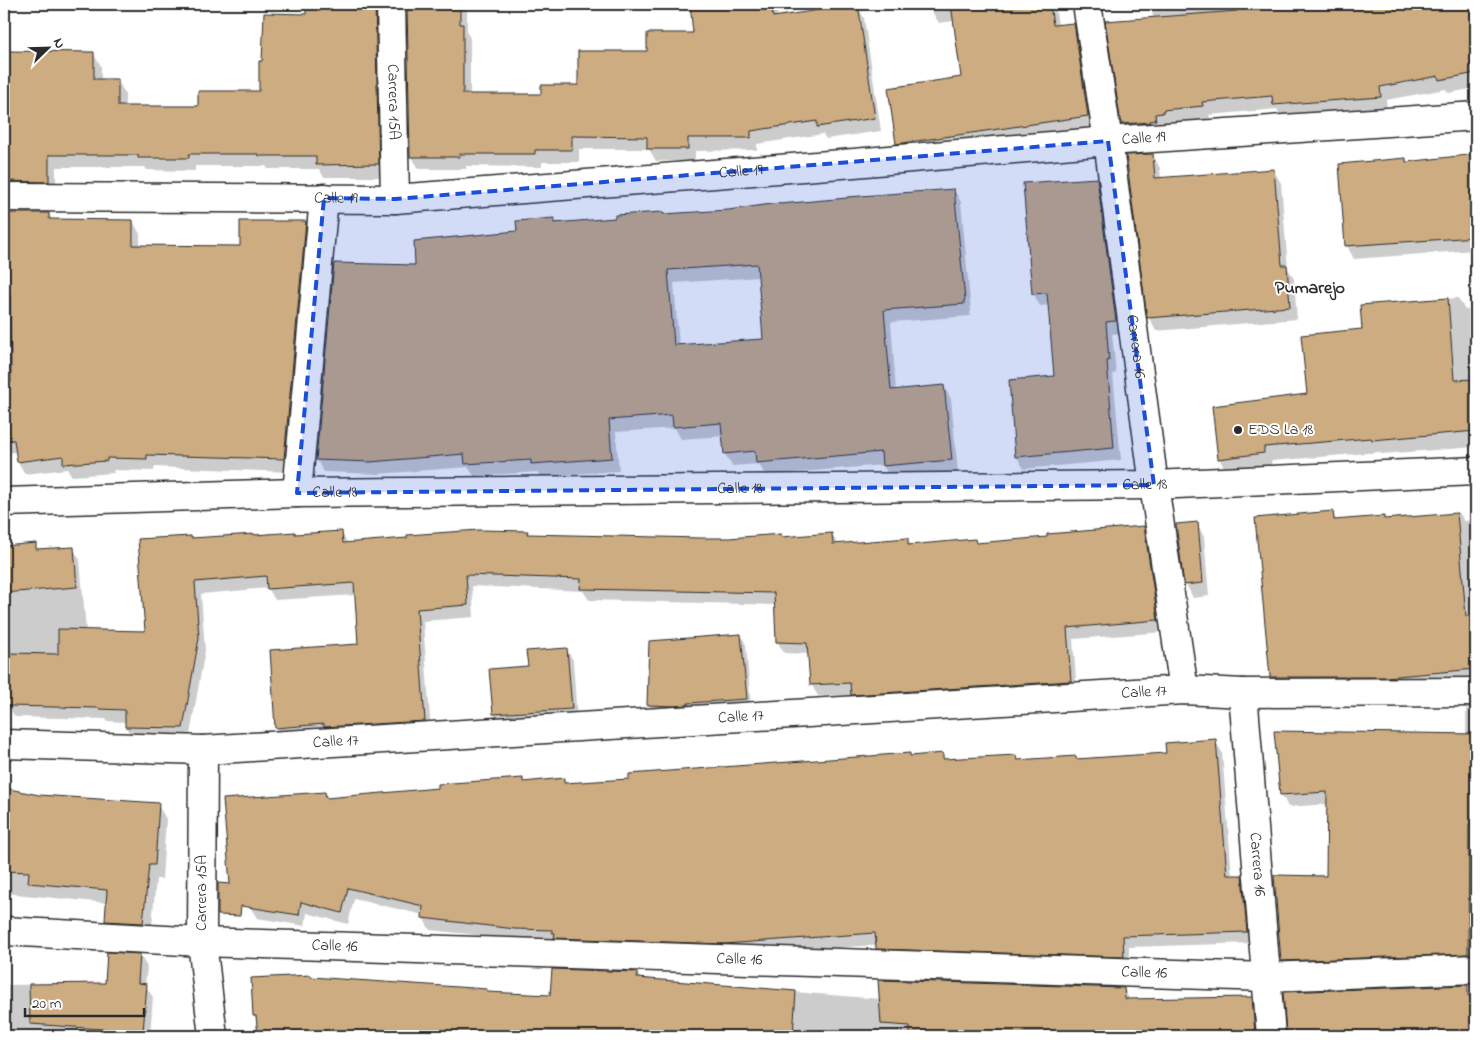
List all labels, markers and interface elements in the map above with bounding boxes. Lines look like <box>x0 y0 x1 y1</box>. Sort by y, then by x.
north arrow <box>22 22 72 72</box>
text: N <box>47 35 70 52</box>
street label: Carrera 15A <box>380 64 406 140</box>
street label: Calle 19 <box>1121 125 1166 152</box>
street label: Calle 19 <box>718 158 764 186</box>
street label: Calle 19 <box>314 187 358 211</box>
district label: Pumarejo <box>1275 276 1345 302</box>
street label: Carrera 16 <box>1119 313 1152 380</box>
place label: EDS La 18 <box>1248 418 1313 442</box>
marker: EDS La 18 <box>1232 424 1244 436</box>
street label: Calle 18 <box>1122 472 1168 497</box>
street label: Calle 18 <box>717 477 763 501</box>
street label: Calle 18 <box>312 480 358 505</box>
street label: Calle 17 <box>1121 679 1168 706</box>
street label: Calle 17 <box>717 704 765 730</box>
street label: Calle 17 <box>312 728 360 755</box>
street label: Carrera 16 <box>1242 831 1272 897</box>
street label: Carrera 15A <box>190 855 214 931</box>
street label: Calle 16 <box>311 934 358 959</box>
street label: Calle 16 <box>716 947 763 972</box>
street label: Calle 16 <box>1121 960 1168 986</box>
scale bar <box>25 985 144 1017</box>
text: 20 m <box>32 993 62 1015</box>

